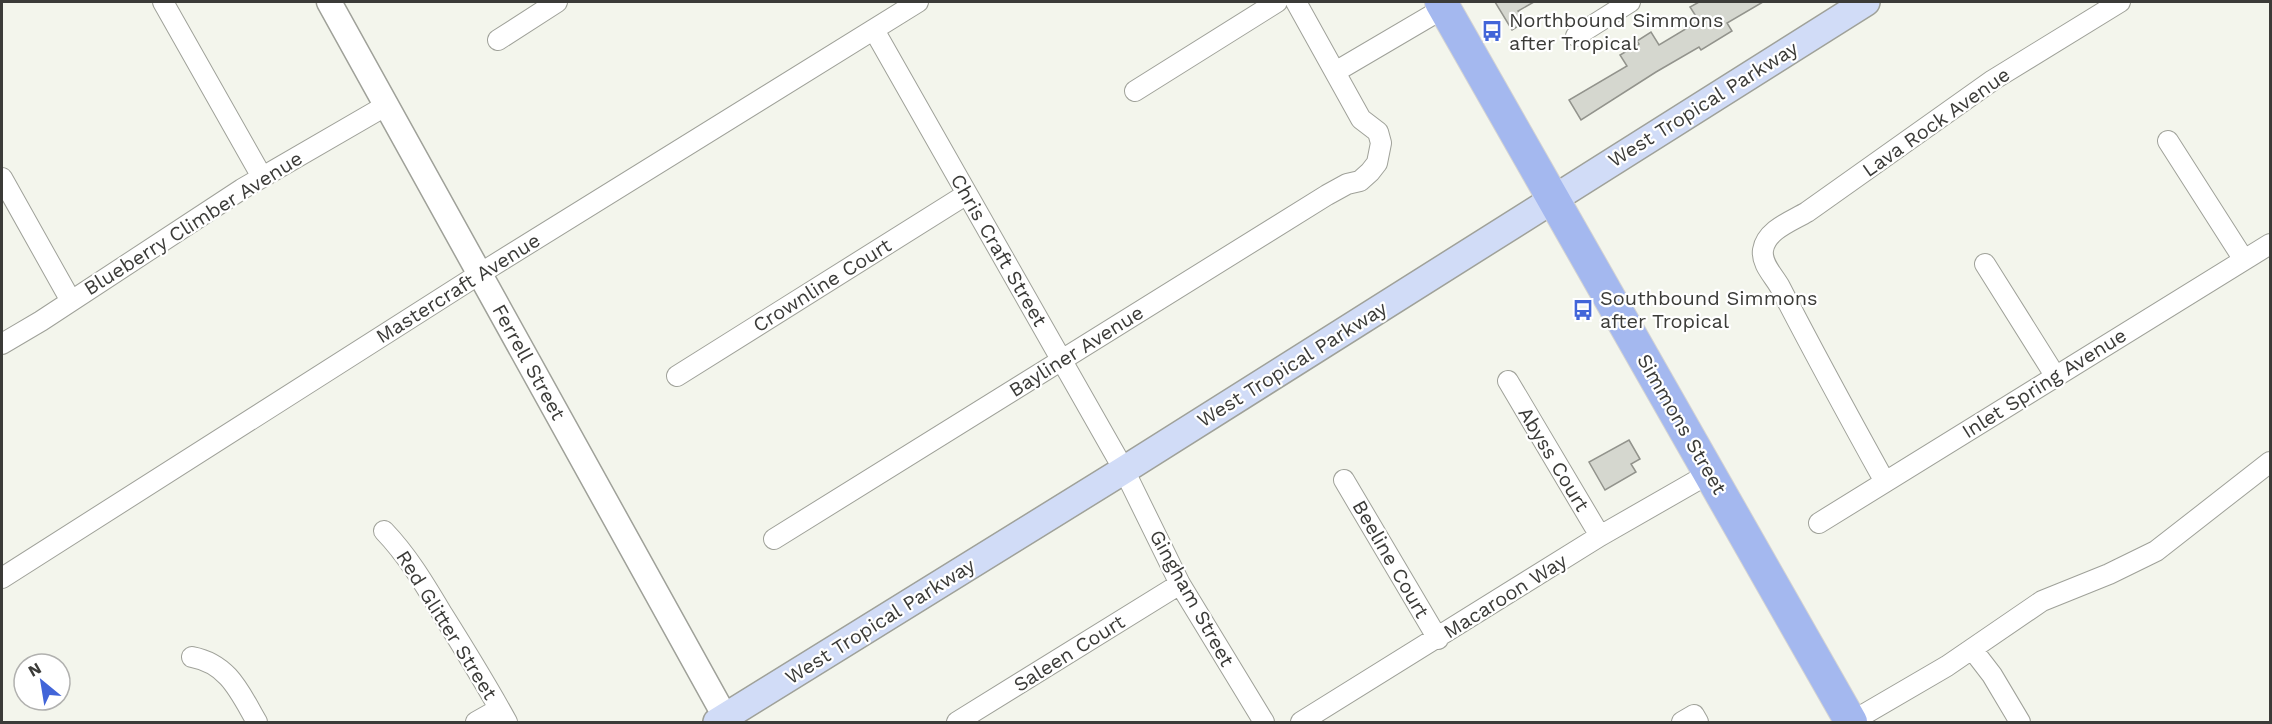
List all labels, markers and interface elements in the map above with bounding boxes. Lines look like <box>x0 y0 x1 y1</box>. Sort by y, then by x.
place label: Northbound Simmons after Tropical <box>1509 8 1724 55</box>
bus stop icon: Northbound Simmons after Tropical <box>1480 19 1504 43</box>
street label: West Tropical Parkway <box>1604 35 1803 172</box>
street label: Lava Rock Avenue <box>1858 62 2014 182</box>
street label: Blueberry Climber Avenue <box>79 146 307 300</box>
street label: Chris Craft Street <box>946 170 1053 331</box>
street label: Mastercraft Avenue <box>372 228 544 348</box>
street label: Crownline Court <box>748 232 896 337</box>
place label: Southbound Simmons after Tropical <box>1600 286 1818 333</box>
street label: West Tropical Parkway <box>1193 295 1392 432</box>
bus stop icon: Southbound Simmons after Tropical <box>1571 298 1595 322</box>
street label: Ferrell Street <box>487 300 571 425</box>
street label: Bayliner Avenue <box>1004 300 1148 402</box>
street label: Inlet Spring Avenue <box>1957 323 2131 443</box>
street label: Simmons Street <box>1632 350 1732 499</box>
street label: Abyss Court <box>1513 403 1595 516</box>
street label: Beeline Court <box>1348 496 1435 623</box>
street label: Gingham Street <box>1145 525 1240 671</box>
street label: Red Glitter Street <box>391 546 503 705</box>
street label: Macaroon Way <box>1439 548 1572 643</box>
street label: West Tropical Parkway <box>781 552 980 689</box>
street label: Saleen Court <box>1009 609 1129 697</box>
north arrow <box>12 652 72 712</box>
text: N <box>25 658 45 681</box>

